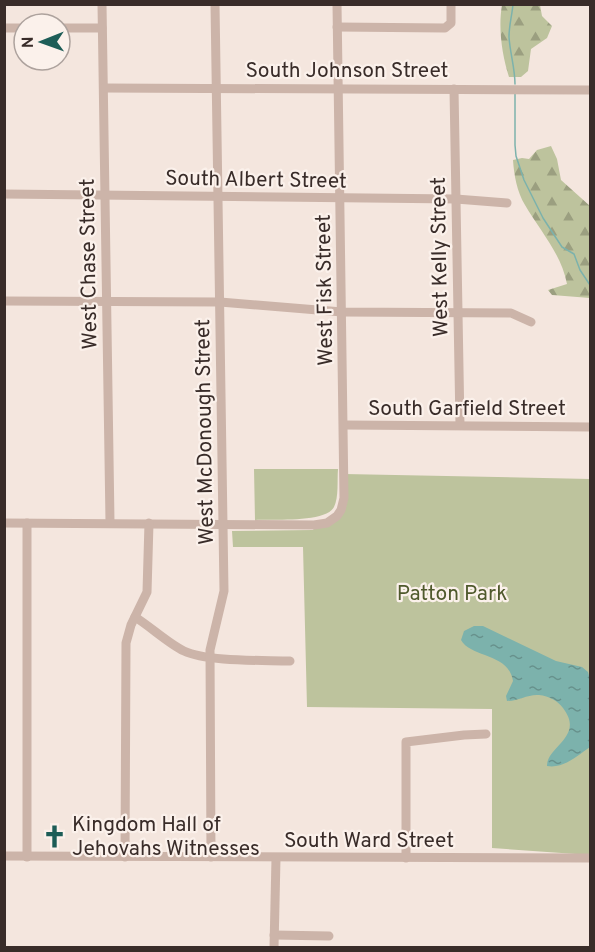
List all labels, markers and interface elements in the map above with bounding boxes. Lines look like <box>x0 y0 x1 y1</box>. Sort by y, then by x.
north arrow <box>12 12 72 72</box>
text: N <box>19 36 39 48</box>
street label: South Johnson Street <box>246 58 448 85</box>
street label: South Albert Street <box>165 165 347 196</box>
street label: West Kelly Street <box>426 177 455 337</box>
street label: West Chase Street <box>75 178 104 350</box>
street label: West Fisk Street <box>311 214 340 366</box>
street label: West McDonough Street <box>190 319 221 545</box>
street label: South Garfield Street <box>368 396 566 423</box>
park label: Patton Park <box>397 581 507 608</box>
place label: Kingdom Hall of Jehovahs Witnesses <box>72 812 260 863</box>
church icon: Kingdom Hall of Jehovahs Witnesses <box>41 823 67 849</box>
street label: South Ward Street <box>284 828 454 855</box>

